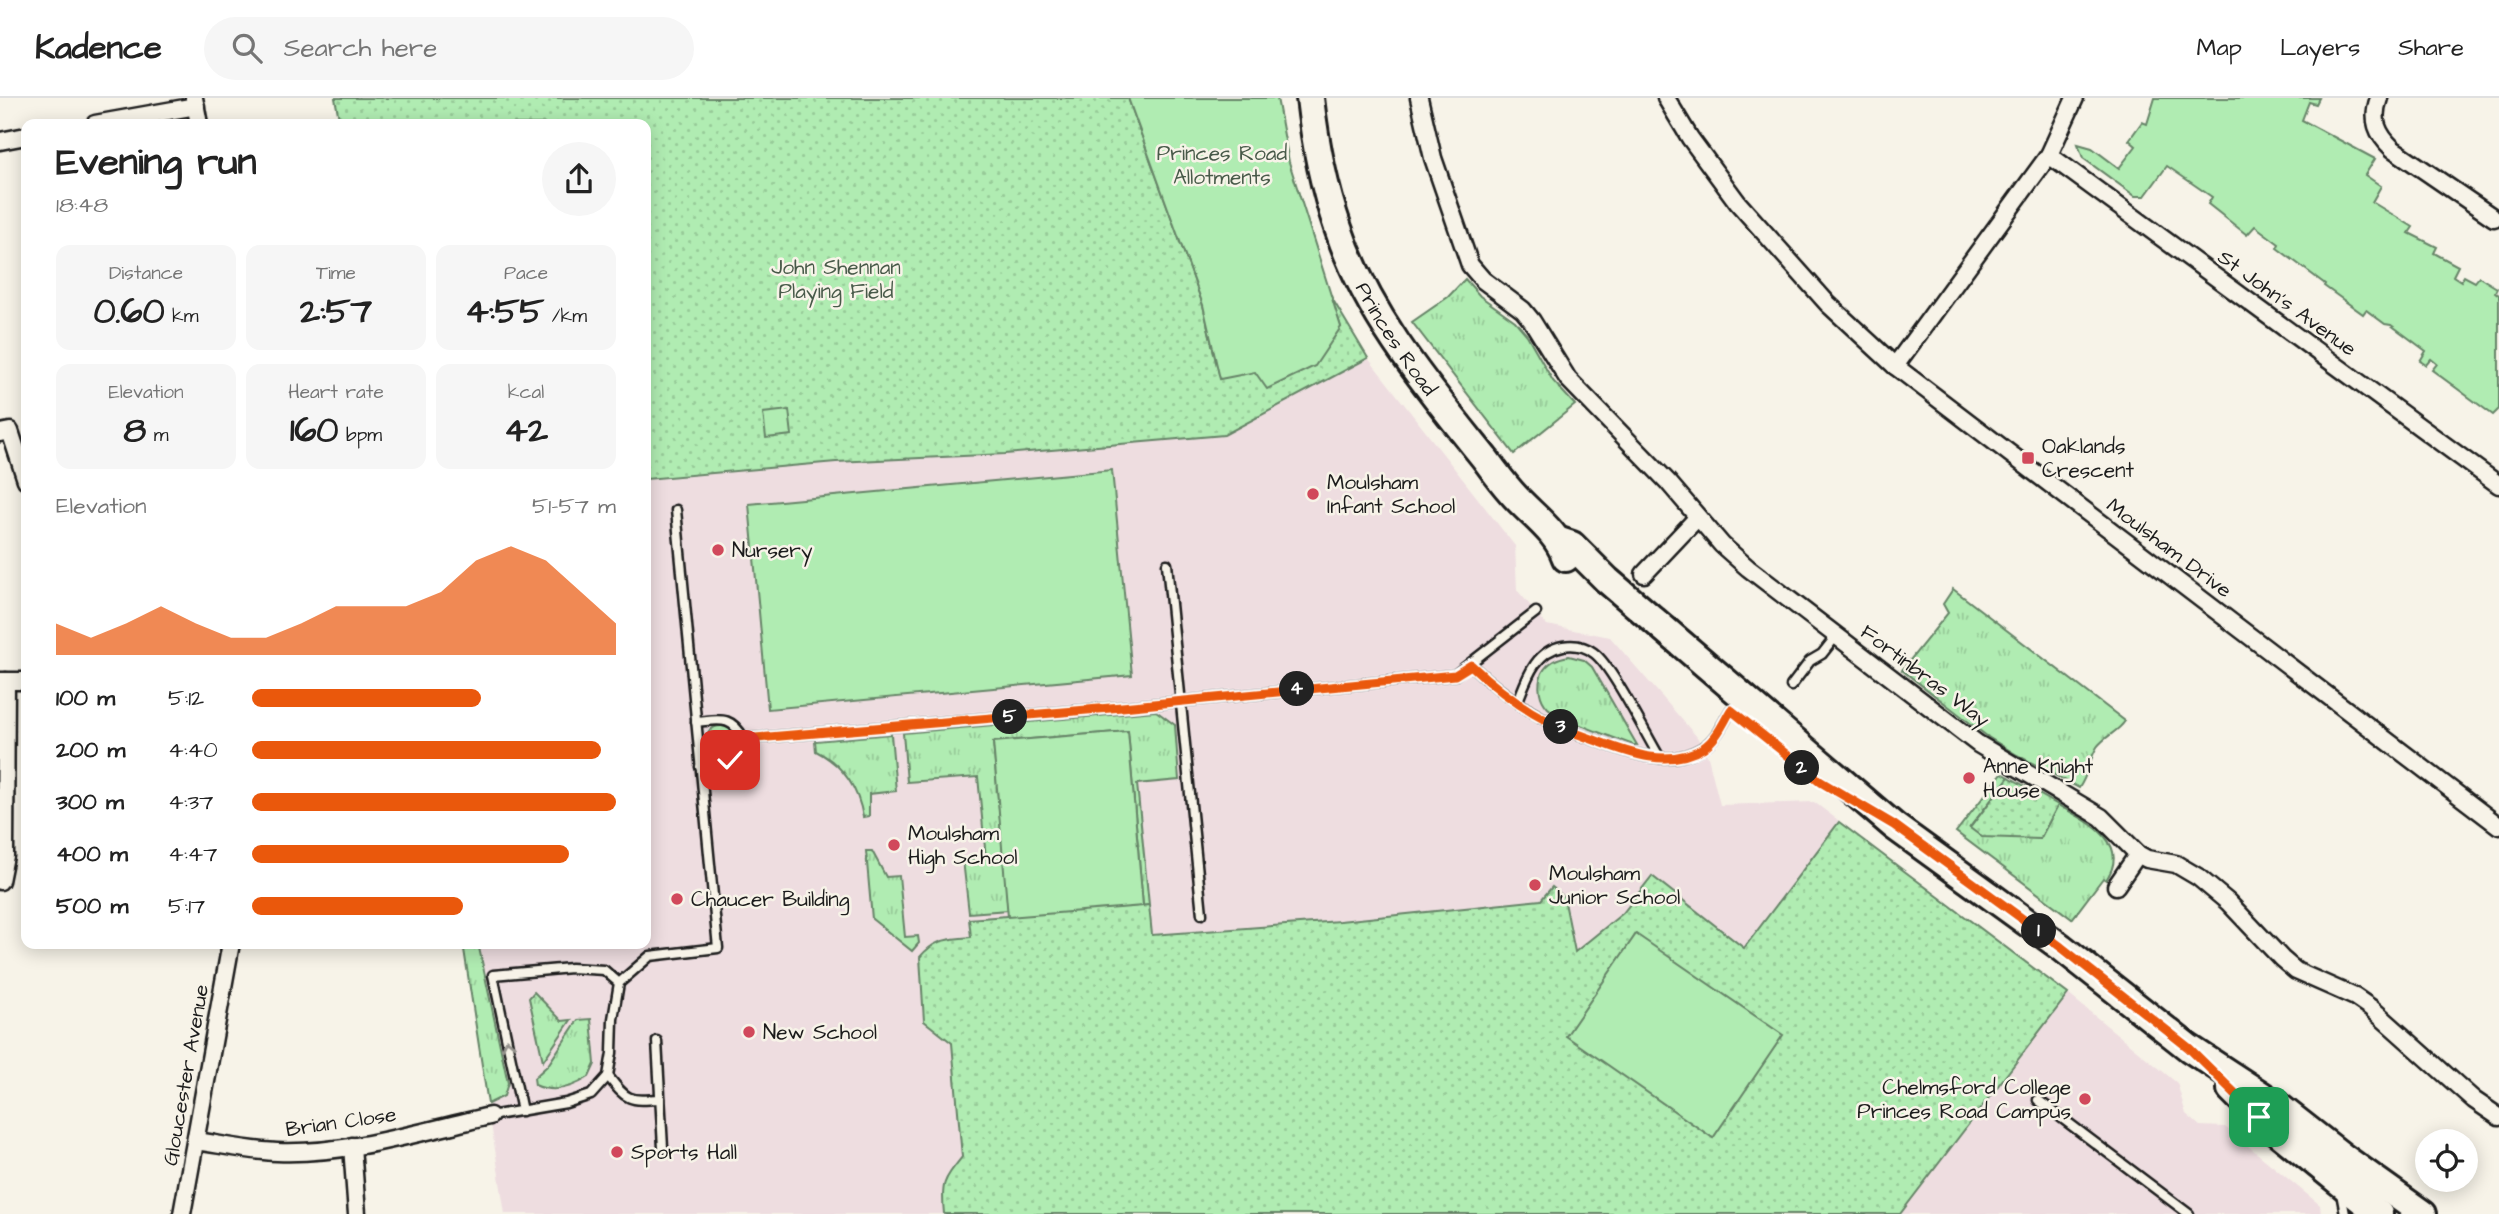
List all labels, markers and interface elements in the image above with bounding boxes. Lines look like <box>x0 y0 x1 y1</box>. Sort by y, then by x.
search box <box>204 17 694 80</box>
text: Kadence <box>35 25 162 71</box>
icon: search <box>228 29 266 67</box>
text: Search here <box>284 30 437 66</box>
text: Map <box>2197 31 2242 65</box>
text: Layers <box>2280 31 2360 65</box>
text: Share <box>2398 31 2464 65</box>
text: Evening run <box>56 137 257 189</box>
park label: Princes Road Allotments <box>1157 139 1287 192</box>
button: share <box>542 142 616 216</box>
text: 18:48 <box>56 189 108 221</box>
street label: St John's Avenue <box>2212 243 2362 363</box>
park label: John Shennan Playing Field <box>771 253 901 308</box>
text: Distance <box>109 260 183 287</box>
text: Time <box>316 260 356 287</box>
text: Pace <box>504 260 548 287</box>
street label: Princes Road <box>1348 277 1444 402</box>
text: 0.60 <box>93 287 164 336</box>
text: 2:57 <box>300 287 372 336</box>
text: 4:55 <box>465 287 544 336</box>
text: km <box>164 303 199 330</box>
text: /km <box>544 303 587 330</box>
text: Elevation <box>109 379 183 406</box>
text: Heart rate <box>288 379 384 406</box>
text: kcal <box>508 379 544 406</box>
text: 8 <box>123 406 146 455</box>
text: 160 <box>290 406 338 455</box>
text: 42 <box>504 406 548 455</box>
text: m <box>146 422 169 449</box>
text: bpm <box>338 422 382 449</box>
place label: Oaklands Crescent <box>2042 432 2135 485</box>
marker: Oaklands Crescent <box>2020 450 2036 466</box>
place label: Moulsham Infant School <box>1327 468 1455 521</box>
marker: Moulsham Infant School <box>1305 486 1321 502</box>
text: Elevation <box>56 490 147 522</box>
text: 51–57 m <box>532 490 616 522</box>
street label: Moulsham Drive <box>2100 491 2238 605</box>
place label: Nursery <box>732 536 813 567</box>
marker: Nursery <box>710 542 726 558</box>
street label: Fortinbras Way <box>1853 618 1996 736</box>
pin: 4 <box>1280 672 1314 706</box>
text: 4 <box>1290 675 1303 702</box>
text: 100 m <box>56 682 115 714</box>
text: 5:12 <box>168 682 204 714</box>
pin: 5 <box>992 700 1028 734</box>
text: 5 <box>1003 703 1016 730</box>
pin: 3 <box>1544 710 1578 744</box>
text: 3 <box>1556 713 1565 740</box>
pin <box>700 730 760 790</box>
text: 200 m <box>56 734 125 766</box>
text: 4:40 <box>168 734 218 766</box>
icon: check <box>711 741 749 779</box>
pin: 2 <box>1784 750 1820 786</box>
place label: Anne Knight House <box>1983 752 2094 805</box>
text: 2 <box>1796 754 1807 781</box>
marker: Anne Knight House <box>1961 770 1977 786</box>
text: 300 m <box>56 786 124 818</box>
text: 4:37 <box>168 786 213 818</box>
place label: Moulsham High School <box>908 819 1018 874</box>
marker: Moulsham High School <box>886 837 902 853</box>
text: 400 m <box>56 838 128 870</box>
text: 4:47 <box>168 838 217 870</box>
place label: Moulsham Junior School <box>1549 859 1680 912</box>
marker: Moulsham Junior School <box>1527 877 1543 893</box>
place label: Chaucer Building <box>691 885 850 916</box>
text: 500 m <box>56 890 128 922</box>
text: 5:17 <box>168 890 205 922</box>
marker: Chaucer Building <box>669 891 685 907</box>
pin: 1 <box>2022 914 2056 948</box>
text: 1 <box>2037 917 2040 944</box>
street label: Gloucester Avenue <box>156 982 216 1168</box>
place label: New School <box>763 1018 877 1047</box>
marker: New School <box>741 1024 757 1040</box>
one-way arrow <box>501 1038 516 1050</box>
place label: Chelmsford College Princes Road Campus <box>1857 1073 2071 1127</box>
pin <box>2229 1087 2289 1147</box>
marker: Chelmsford College Princes Road Campus <box>2077 1091 2093 1107</box>
icon: arrive <box>2240 1098 2278 1136</box>
street label: Brian Close <box>284 1100 398 1144</box>
map controls <box>2415 1129 2478 1192</box>
button: locate <box>2415 1129 2478 1192</box>
place label: Sports Hall <box>631 1138 737 1168</box>
marker: Sports Hall <box>609 1144 625 1160</box>

